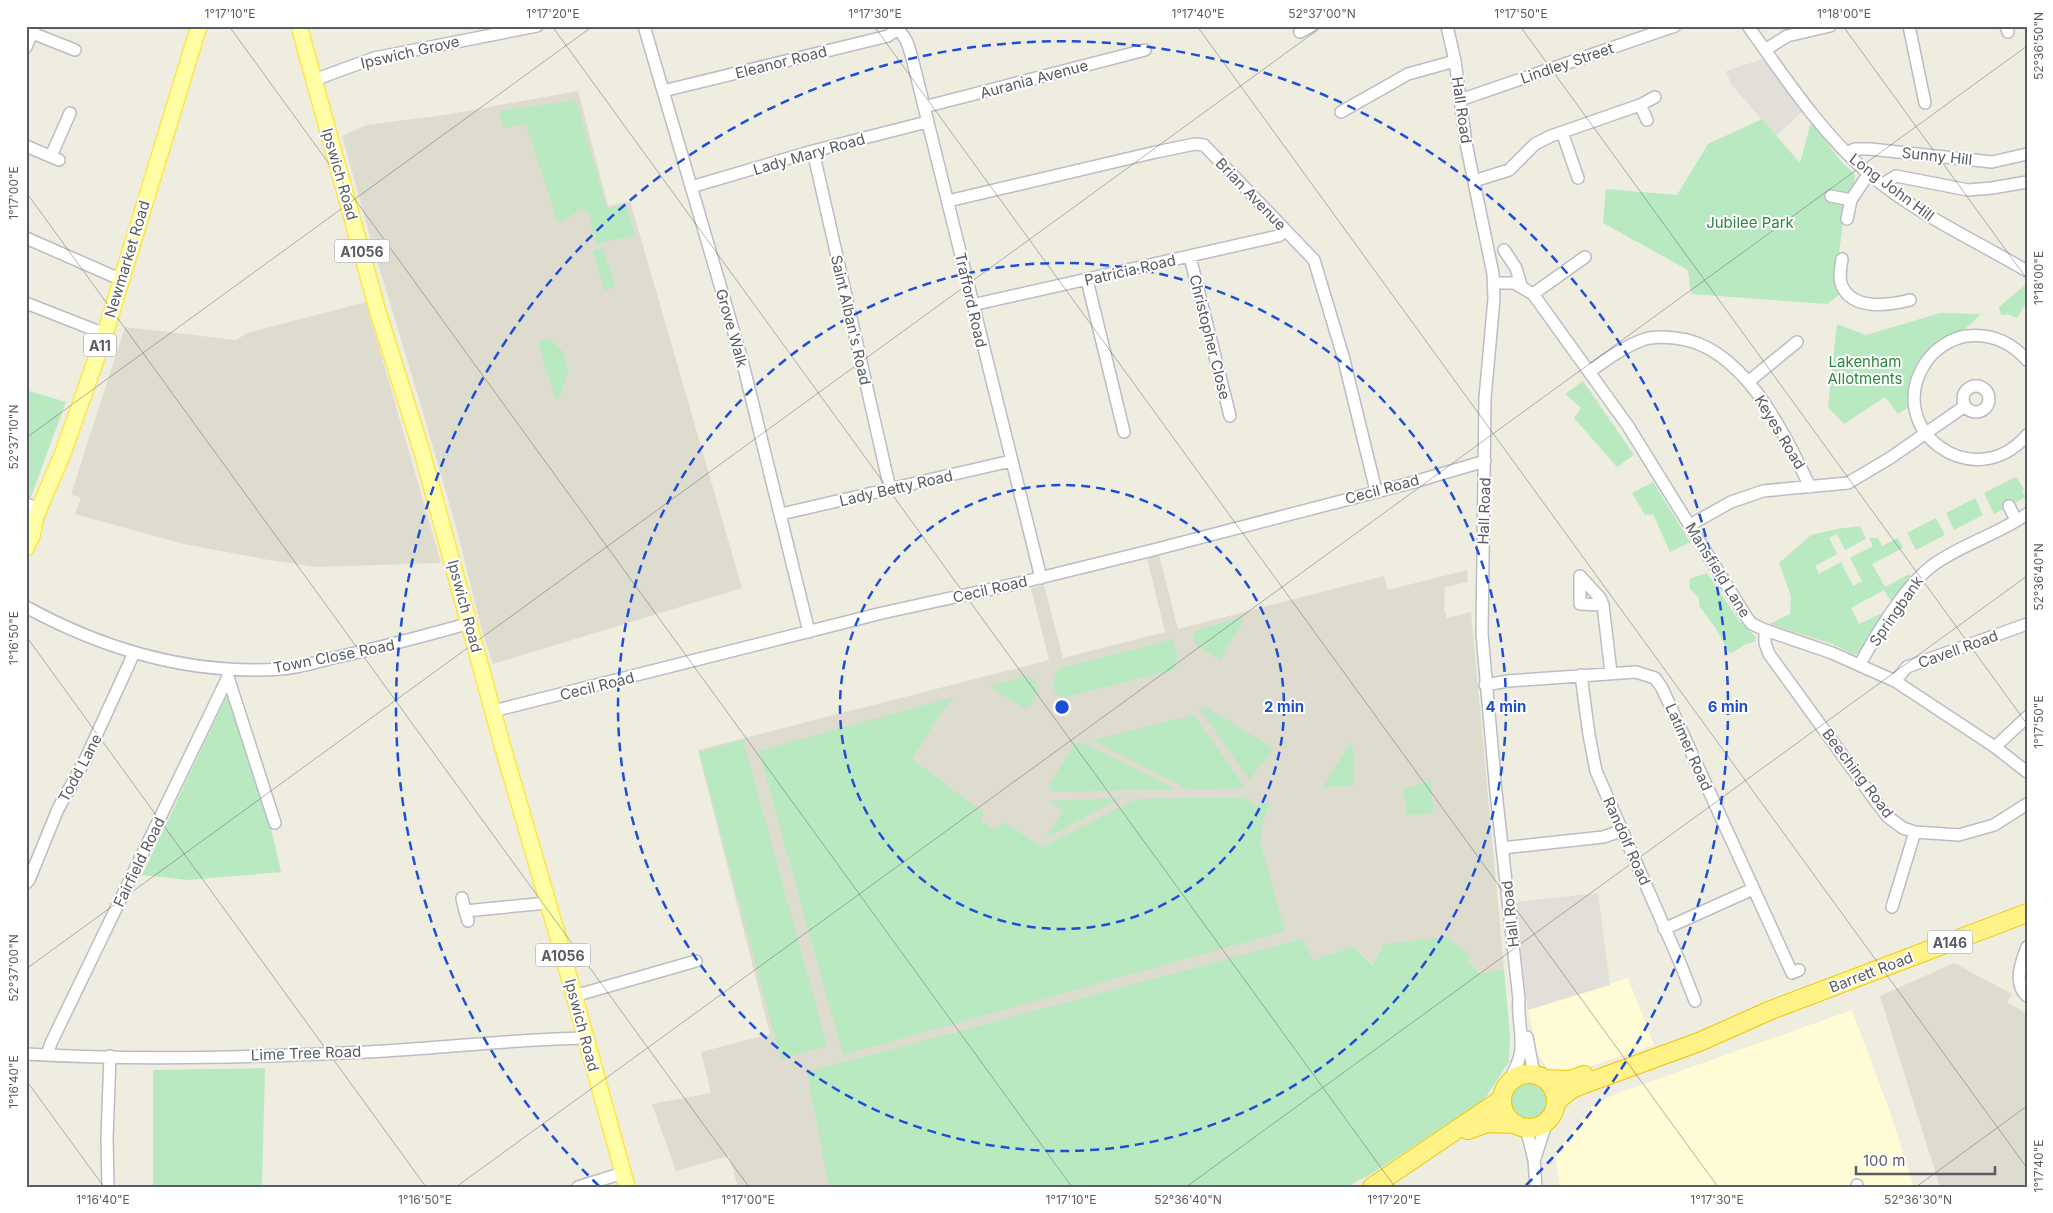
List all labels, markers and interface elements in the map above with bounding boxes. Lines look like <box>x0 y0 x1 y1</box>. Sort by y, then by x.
text: 1°17'10"E <box>205 6 255 21</box>
text: 1°17'20"E <box>526 6 580 21</box>
text: 1°17'30"E <box>848 6 902 21</box>
text: 1°17'40"E <box>1172 6 1225 21</box>
text: 52°37'00"N <box>1288 6 1356 21</box>
text: 1°17'50"E <box>1494 6 1548 21</box>
text: 1°18'00"E <box>1817 6 1871 21</box>
text: 52°36'50"N <box>2031 12 2046 80</box>
street label: Ipswich Grove <box>359 31 461 73</box>
street label: Lindley Street <box>1518 38 1616 88</box>
street label: Eleanor Road <box>733 41 829 83</box>
street label: Aurania Avenue <box>978 55 1090 103</box>
street label: Hall Road <box>1448 75 1476 145</box>
street label: Ipswich Road <box>318 126 362 222</box>
street label: Lady Mary Road <box>751 129 867 179</box>
street label: Sunny Hill <box>1901 143 1973 169</box>
street label: Long John Hill <box>1846 149 1938 225</box>
street label: Brian Avenue <box>1212 154 1290 234</box>
text: 1°17'00"E <box>6 166 21 220</box>
street label: Newmarket Road <box>100 198 154 320</box>
park label: Jubilee Park <box>1706 213 1795 232</box>
road number: A1056 <box>334 240 390 262</box>
street label: Patricia Road <box>1082 250 1178 290</box>
street label: Trafford Road <box>951 251 991 349</box>
text: 1°18'00"E <box>2031 251 2046 305</box>
street label: Saint Alban's Road <box>827 253 875 387</box>
street label: Christopher Close <box>1185 273 1235 401</box>
street label: Grove Walk <box>712 287 752 370</box>
road number: A11 <box>84 334 116 356</box>
park label: Lakenham Allotments <box>1828 352 1903 388</box>
street label: Keyes Road <box>1750 391 1810 473</box>
text: 52°37'10"N <box>6 405 21 469</box>
street label: Lady Betty Road <box>837 466 955 510</box>
street label: Cecil Road <box>1343 470 1421 508</box>
street label: Hall Road <box>1473 477 1495 545</box>
street label: Mansfield Lane <box>1681 519 1755 621</box>
text: 52°36'40"N <box>2031 543 2046 611</box>
street label: Ipswich Road <box>444 558 486 654</box>
street label: Cecil Road <box>951 571 1029 607</box>
street label: Springbank <box>1865 572 1928 650</box>
text: 1°16'50"E <box>6 611 21 665</box>
street label: Cavell Road <box>1915 626 2001 672</box>
street label: Town Close Road <box>272 635 396 677</box>
street label: Cecil Road <box>558 668 636 704</box>
text: 1°17'50"E <box>2031 695 2046 749</box>
text: 2 min <box>1264 697 1304 716</box>
text: 4 min <box>1486 697 1526 716</box>
text: 6 min <box>1708 697 1748 716</box>
centre of rings <box>1053 698 1071 716</box>
street label: Latimer Road <box>1661 700 1717 794</box>
street label: Beeching Road <box>1818 725 1898 821</box>
street label: Todd Lane <box>54 731 106 805</box>
street label: Randolf Road <box>1599 794 1655 888</box>
street label: Fairfield Road <box>109 814 169 910</box>
street label: Hall Road <box>1497 880 1523 948</box>
road number: A146 <box>1928 930 1972 954</box>
text: 52°37'00"N <box>6 934 21 1002</box>
road number: A1056 <box>536 944 590 966</box>
street label: Barrett Road <box>1826 947 1916 997</box>
street label: Ipswich Road <box>561 977 603 1073</box>
street label: Lime Tree Road <box>251 1042 361 1064</box>
text: 1°16'40"E <box>6 1055 21 1109</box>
text: 1°17'40"E <box>2031 1140 2046 1193</box>
scale bar <box>1856 1143 1994 1175</box>
text: 100 m <box>1863 1151 1905 1170</box>
text: 1°16'40"E <box>76 1192 130 1207</box>
text: 1°16'50"E <box>398 1192 452 1207</box>
text: 1°17'00"E <box>721 1192 775 1207</box>
text: 1°17'10"E <box>1046 1192 1096 1207</box>
text: 52°36'40"N <box>1154 1192 1222 1207</box>
text: 1°17'20"E <box>1367 1192 1421 1207</box>
text: 1°17'30"E <box>1690 1192 1744 1207</box>
text: 52°36'30"N <box>1884 1192 1952 1207</box>

